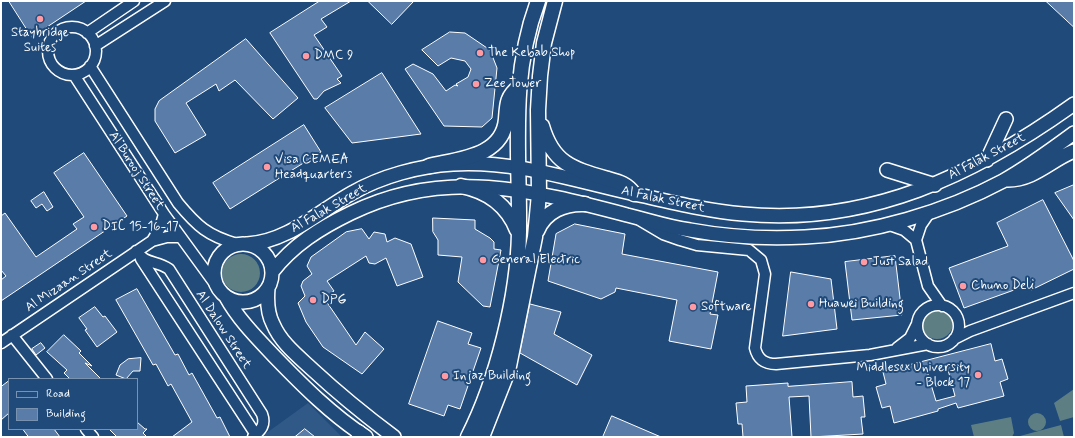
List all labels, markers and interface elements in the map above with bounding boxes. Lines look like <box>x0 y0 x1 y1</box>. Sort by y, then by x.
marker: Staybridge Suites <box>35 14 45 24</box>
place label: Staybridge Suites <box>11 25 69 56</box>
place label: The Kebab Shop <box>488 45 575 61</box>
place label: DMC 9 <box>314 48 353 64</box>
marker: The Kebab Shop <box>475 48 485 58</box>
marker: DMC 9 <box>301 51 311 61</box>
place label: Zee Tower <box>484 76 541 92</box>
marker: Zee Tower <box>471 79 481 89</box>
street label: Al Burooj Street <box>105 129 167 213</box>
street label: Al Falak Street <box>946 130 1028 184</box>
place label: Visa CEMEA Headquarters <box>275 152 352 183</box>
marker: Visa CEMEA Headquarters <box>262 162 272 172</box>
street label: Al Falak Street <box>288 181 370 237</box>
street label: Al Falak Street <box>620 184 706 216</box>
place label: DIC 15-16-17 <box>102 219 179 235</box>
marker: DIC 15-16-17 <box>89 222 99 232</box>
street label: Al Mizaan Street <box>23 246 115 316</box>
place label: General Electric <box>491 252 580 268</box>
place label: Just Salad <box>872 254 928 270</box>
marker: General Electric <box>478 255 488 265</box>
marker: Just Salad <box>859 257 869 267</box>
place label: Chuno Deli <box>971 278 1034 294</box>
marker: Chuno Deli <box>958 281 968 291</box>
street label: Al Dalow Street <box>192 288 254 372</box>
place label: DPG <box>321 292 346 308</box>
marker: DPG <box>308 295 318 305</box>
place label: Huawei Building <box>819 296 904 312</box>
place label: Software <box>701 299 752 315</box>
marker: Huawei Building <box>806 299 816 309</box>
marker: Software <box>688 302 698 312</box>
place label: Middlesex University - Block 17 <box>857 360 970 391</box>
place label: Injaz Building <box>453 368 531 384</box>
marker: Middlesex University - Block 17 <box>973 370 983 380</box>
marker: Injaz Building <box>440 371 450 381</box>
legend <box>8 378 138 430</box>
text: Road <box>46 386 70 402</box>
text: Building <box>46 406 86 422</box>

